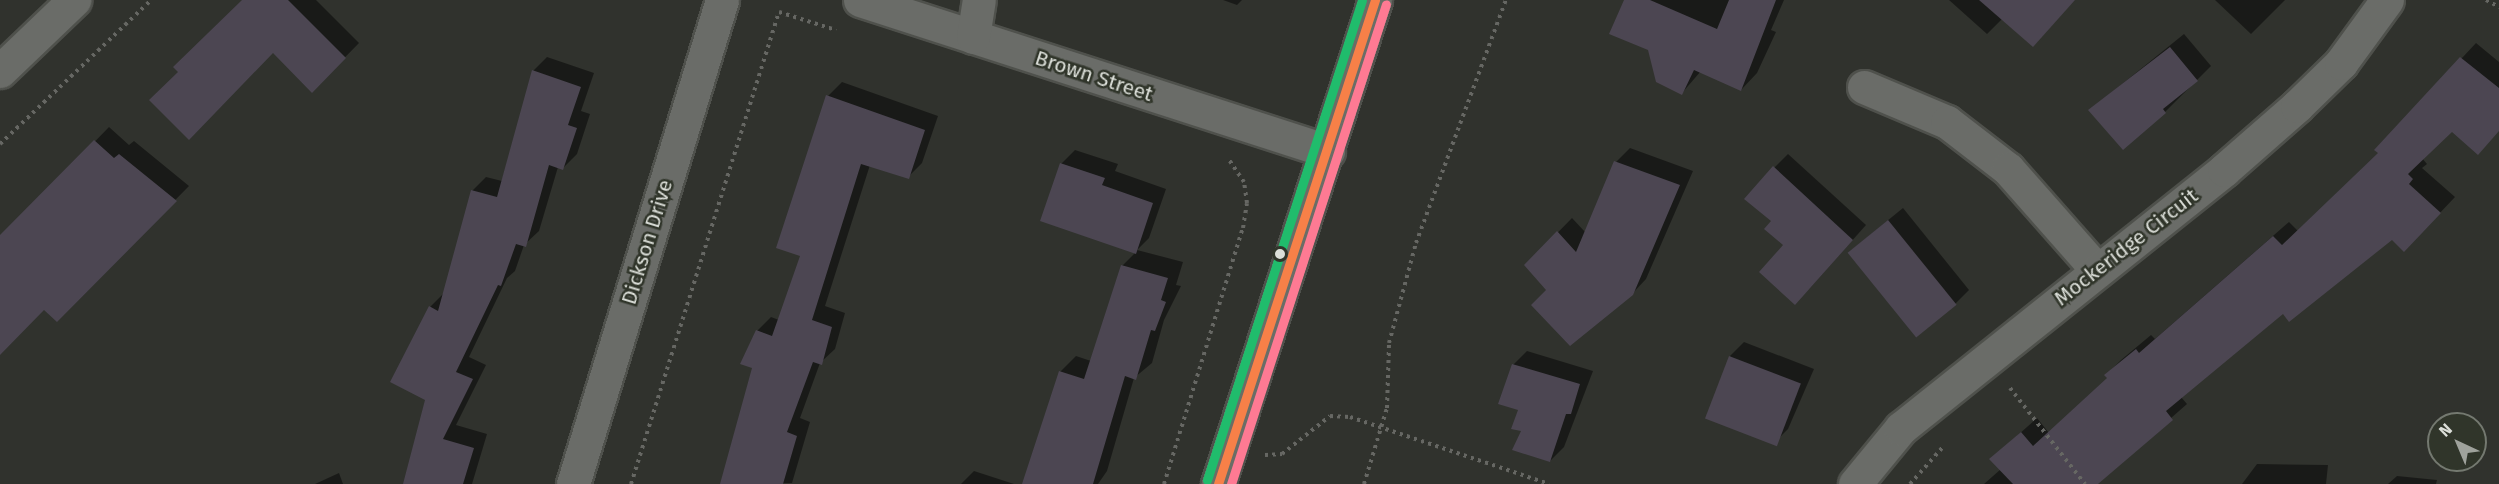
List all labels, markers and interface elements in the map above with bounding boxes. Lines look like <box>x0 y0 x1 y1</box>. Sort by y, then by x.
street label: Brown Street <box>1032 45 1156 107</box>
street label: Dickson Drive <box>616 176 678 308</box>
street label: Mockeridge Circuit <box>2049 183 2203 311</box>
unlabelled marker <box>1274 248 1286 260</box>
north arrow <box>2427 412 2487 472</box>
text: N <box>2435 420 2456 441</box>

